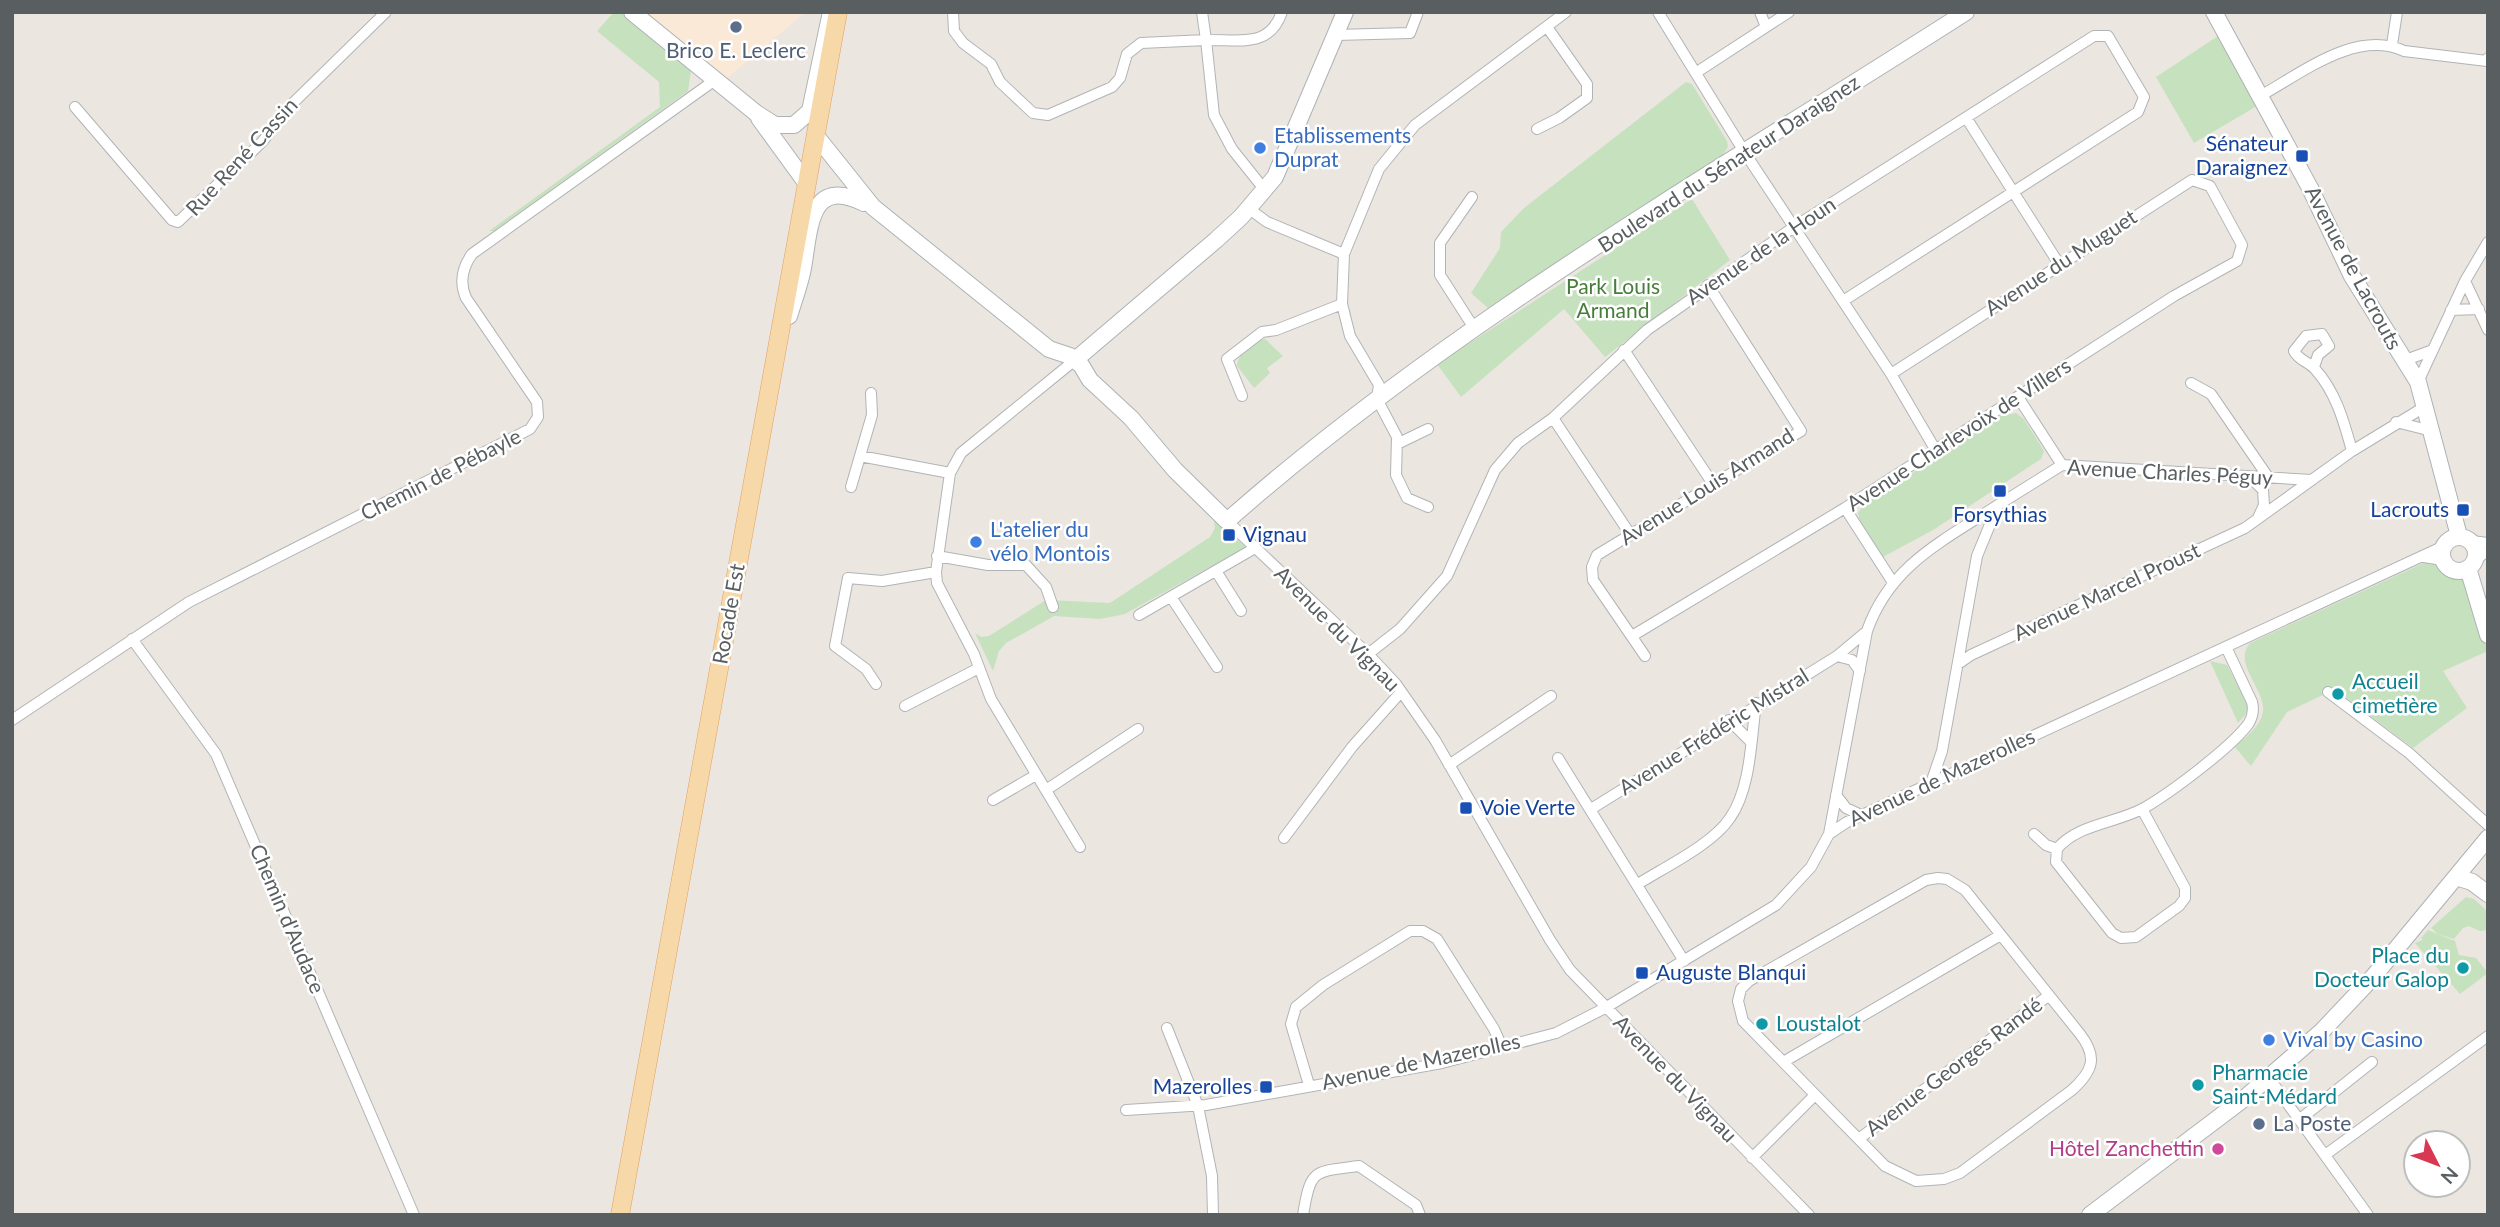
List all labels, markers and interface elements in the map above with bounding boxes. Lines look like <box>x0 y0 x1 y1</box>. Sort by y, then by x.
marker: Brico E. Leclerc <box>728 19 744 35</box>
place label: Brico E. Leclerc <box>666 37 806 62</box>
street label: Boulevard du Sénateur Daraignez <box>1593 69 1864 257</box>
street label: Rue René Cassin <box>180 92 302 220</box>
place label: Etablissements Duprat <box>1274 122 1411 171</box>
place label: Sénateur Daraignez <box>2196 130 2288 179</box>
marker: Etablissements Duprat <box>1252 140 1268 156</box>
marker: Sénateur Daraignez <box>2294 148 2310 164</box>
street label: Avenue de Lacrouts <box>2301 181 2408 353</box>
street label: Avenue de la Houn <box>1681 190 1840 309</box>
street label: Avenue du Muguet <box>1980 203 2141 320</box>
park label: Park Louis Armand <box>1566 273 1660 322</box>
street label: Avenue Charlevoix de Villers <box>1841 352 2075 516</box>
street label: Chemin de Pébayle <box>356 422 525 525</box>
street label: Avenue Louis Armand <box>1615 422 1798 549</box>
street label: Avenue Charles Péguy <box>2067 454 2274 489</box>
marker: Forsythias <box>1992 483 2008 499</box>
place label: Lacrouts <box>2370 496 2449 521</box>
place label: Forsythias <box>1953 501 2047 526</box>
marker: Lacrouts <box>2455 502 2471 518</box>
place label: L'atelier du vélo Montois <box>990 516 1110 565</box>
place label: Vignau <box>1243 521 1307 546</box>
marker: Vignau <box>1221 527 1237 543</box>
marker: L'atelier du vélo Montois <box>968 534 984 550</box>
street label: Avenue Marcel Proust <box>2009 536 2204 645</box>
street label: Avenue du Vignau <box>1270 560 1406 696</box>
street label: Rocade Est <box>706 561 749 666</box>
street label: Avenue Frédéric Mistral <box>1614 662 1813 799</box>
place label: Accueil cimetière <box>2352 668 2438 717</box>
marker: Accueil cimetière <box>2330 686 2346 702</box>
street label: Avenue de Mazerolles <box>1844 723 2038 831</box>
place label: Voie Verte <box>1480 794 1575 819</box>
marker: Voie Verte <box>1458 800 1474 816</box>
street label: Chemin d'Audace <box>246 840 331 997</box>
place label: Place du Docteur Galop <box>2314 942 2449 991</box>
place label: Auguste Blanqui <box>1656 959 1806 984</box>
marker: Place du Docteur Galop <box>2455 960 2471 976</box>
marker: Auguste Blanqui <box>1634 965 1650 981</box>
street label: Avenue Georges Randé <box>1860 991 2046 1140</box>
street label: Avenue du Vignau <box>1609 1009 1743 1147</box>
place label: Loustalot <box>1776 1010 1861 1035</box>
marker: Loustalot <box>1754 1016 1770 1032</box>
place label: Vival by Casino <box>2283 1026 2423 1051</box>
street label: Avenue de Mazerolles <box>1319 1027 1522 1094</box>
marker: Vival by Casino <box>2261 1032 2277 1048</box>
place label: Pharmacie Saint-Médard <box>2212 1059 2337 1108</box>
place label: Mazerolles <box>1153 1073 1252 1098</box>
marker: Pharmacie Saint-Médard <box>2190 1077 2206 1093</box>
marker: Mazerolles <box>1258 1079 1274 1095</box>
place label: La Poste <box>2273 1110 2351 1135</box>
marker: La Poste <box>2251 1116 2267 1132</box>
north arrow <box>2402 1129 2472 1199</box>
place label: Hôtel Zanchettin <box>2049 1135 2204 1160</box>
marker: Hôtel Zanchettin <box>2210 1141 2226 1157</box>
text: N <box>2437 1163 2463 1189</box>

